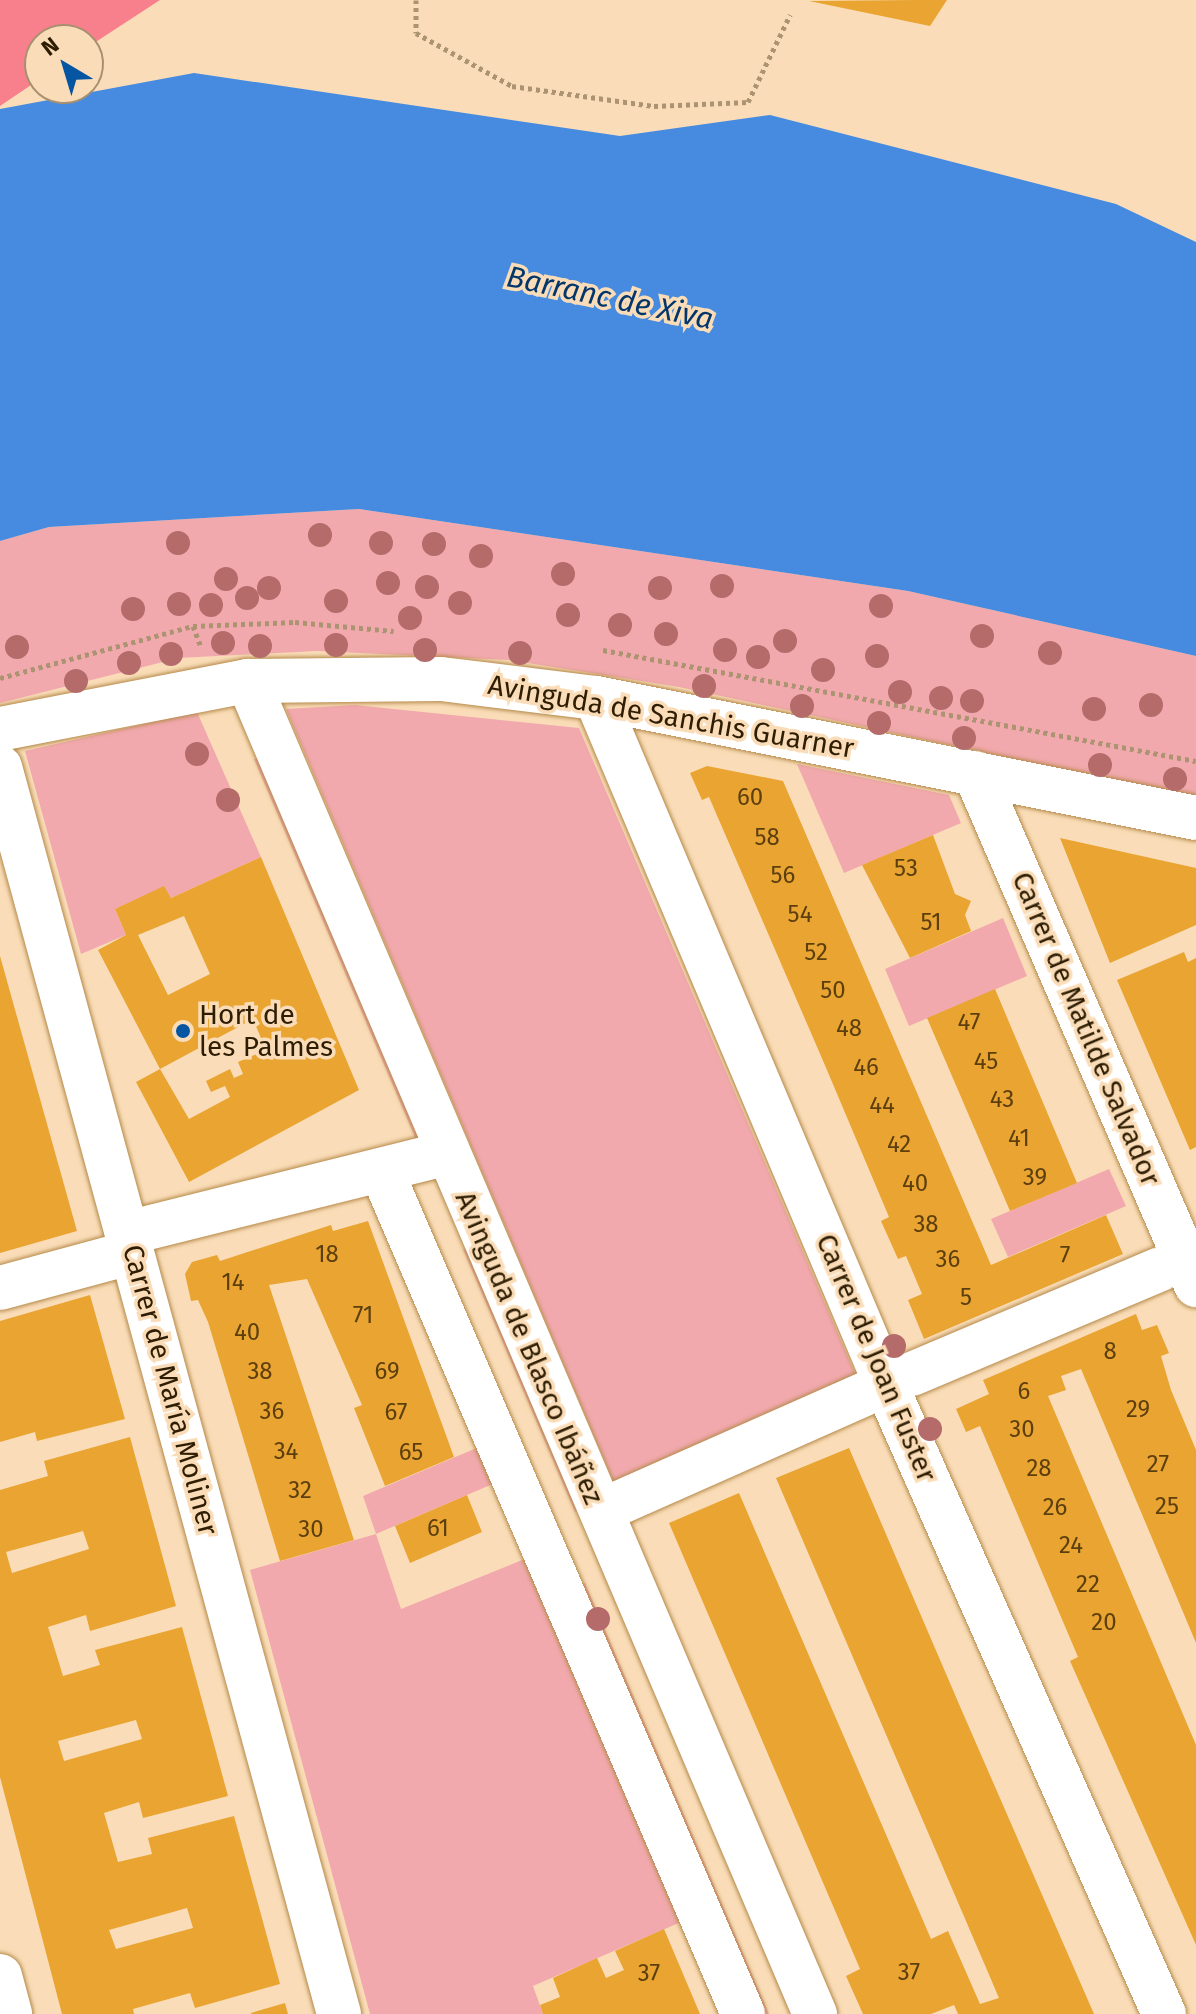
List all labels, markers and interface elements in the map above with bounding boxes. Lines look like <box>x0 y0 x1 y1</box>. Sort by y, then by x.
north arrow <box>24 24 104 104</box>
text: N <box>36 31 64 61</box>
water label: Barranc de Xiva <box>503 259 717 337</box>
street label: Avinguda de Sanchis Guarner <box>485 668 857 766</box>
house number: 60 <box>737 784 763 812</box>
house number: 58 <box>754 824 780 852</box>
house number: 53 <box>894 855 918 883</box>
house number: 56 <box>771 862 795 890</box>
street label: Carrer de Matilde Salvador <box>1005 867 1167 1191</box>
house number: 54 <box>788 901 812 929</box>
house number: 51 <box>920 909 942 937</box>
house number: 52 <box>804 939 828 967</box>
house number: 50 <box>820 977 846 1005</box>
place label: Hort de les Palmes <box>199 998 333 1064</box>
house number: 47 <box>958 1009 980 1037</box>
house number: 48 <box>836 1015 862 1043</box>
marker: Hort de les Palmes <box>174 1022 192 1040</box>
house number: 45 <box>974 1048 998 1076</box>
house number: 46 <box>853 1054 879 1082</box>
house number: 43 <box>990 1086 1014 1114</box>
house number: 44 <box>869 1092 895 1120</box>
house number: 41 <box>1008 1125 1030 1153</box>
house number: 42 <box>887 1131 911 1159</box>
house number: 39 <box>1023 1164 1047 1192</box>
house number: 40 <box>902 1170 928 1198</box>
street label: Avinguda de Blasco Ibáñez <box>448 1186 610 1510</box>
house number: 38 <box>913 1211 939 1239</box>
street label: Carrer de Joan Fuster <box>809 1229 943 1487</box>
street label: Carrer de María Moliner <box>115 1241 225 1539</box>
house number: 18 <box>315 1241 339 1269</box>
house number: 7 <box>1060 1242 1070 1270</box>
house number: 36 <box>936 1246 960 1274</box>
house number: 14 <box>221 1269 245 1297</box>
house number: 5 <box>960 1284 972 1312</box>
house number: 71 <box>353 1302 373 1330</box>
house number: 40 <box>234 1319 260 1347</box>
house number: 8 <box>1103 1338 1117 1366</box>
house number: 38 <box>247 1358 273 1386</box>
house number: 69 <box>374 1358 400 1386</box>
house number: 6 <box>1018 1378 1030 1406</box>
house number: 29 <box>1126 1396 1150 1424</box>
house number: 36 <box>260 1398 284 1426</box>
house number: 67 <box>385 1399 407 1427</box>
house number: 30 <box>1009 1416 1035 1444</box>
house number: 34 <box>274 1438 298 1466</box>
house number: 65 <box>399 1439 423 1467</box>
house number: 27 <box>1147 1451 1169 1479</box>
house number: 28 <box>1026 1455 1052 1483</box>
house number: 32 <box>288 1477 312 1505</box>
house number: 25 <box>1155 1493 1179 1521</box>
house number: 26 <box>1043 1494 1067 1522</box>
house number: 61 <box>427 1515 449 1543</box>
house number: 30 <box>298 1516 324 1544</box>
house number: 24 <box>1059 1532 1083 1560</box>
house number: 22 <box>1076 1571 1100 1599</box>
house number: 20 <box>1091 1609 1117 1637</box>
house number: 37 <box>898 1959 920 1987</box>
house number: 37 <box>638 1960 660 1988</box>

